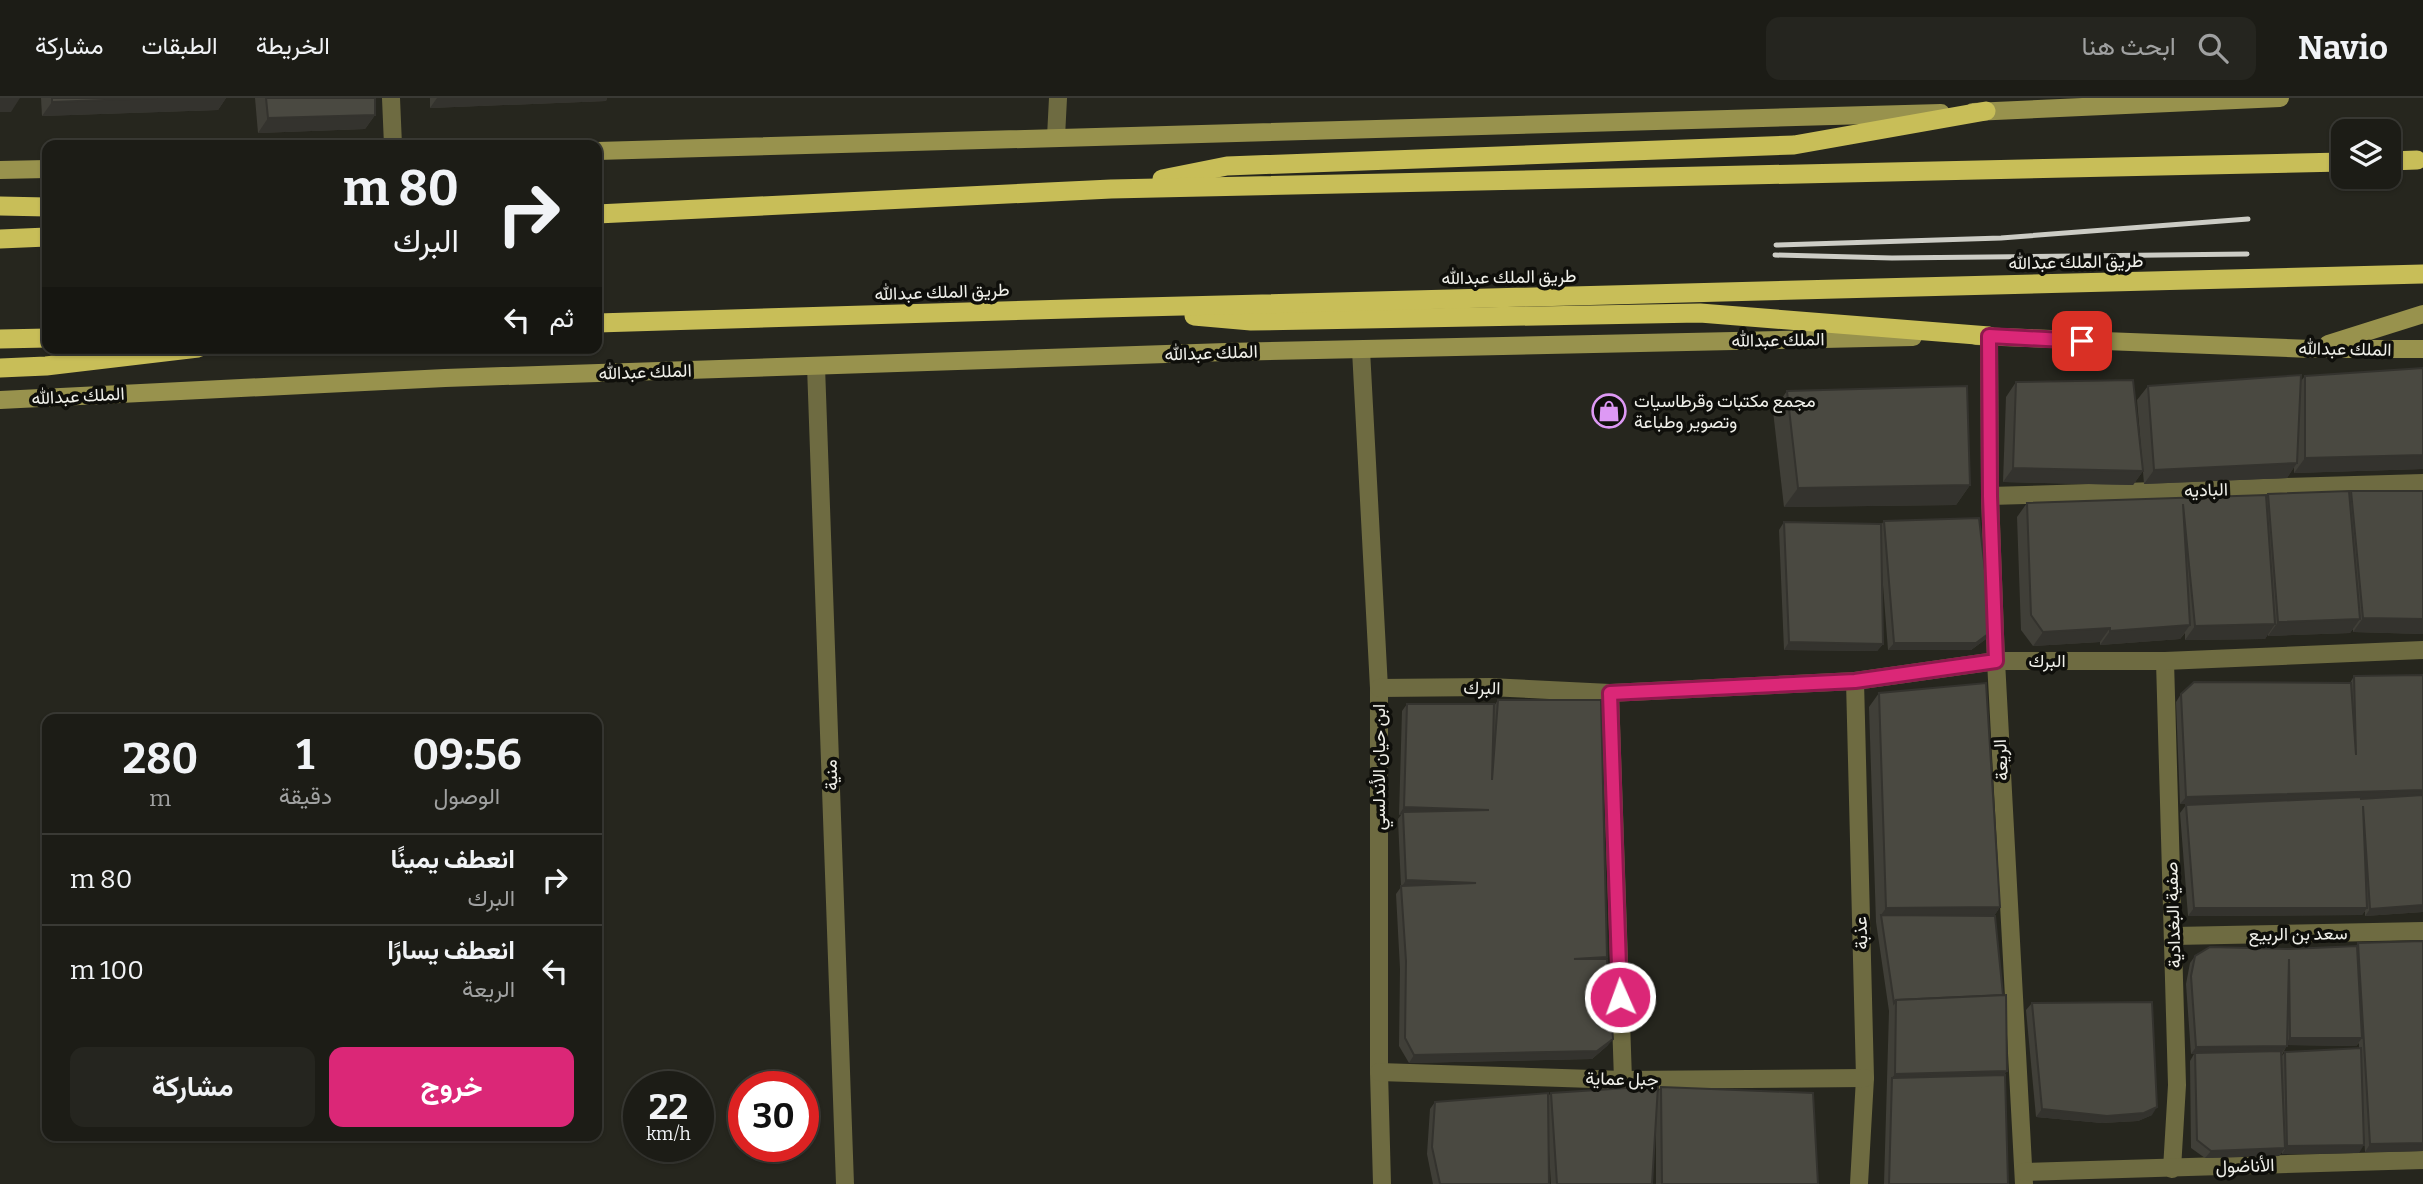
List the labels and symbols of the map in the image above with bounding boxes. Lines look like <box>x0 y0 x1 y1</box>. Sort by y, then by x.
street label: طريق الملك عبدالله <box>2008 250 2144 274</box>
street label: طريق الملك عبدالله <box>1441 265 1577 289</box>
street label: طريق الملك عبدالله <box>874 279 1010 305</box>
pin <box>2052 311 2112 371</box>
street label: الملك عبدالله <box>1731 328 1825 352</box>
street label: الملك عبدالله <box>2298 337 2392 361</box>
street label: الملك عبدالله <box>1164 340 1258 366</box>
street label: الملك عبدالله <box>598 359 692 385</box>
street label: الملك عبدالله <box>31 383 125 409</box>
place label: مجمع مكتبات وقرطاسيات وتصوير وطباعة <box>1634 390 1816 433</box>
shop icon: مجمع مكتبات وقرطاسيات وتصوير وطباعة <box>1590 392 1628 430</box>
street label: الباديه <box>2184 478 2228 502</box>
street label: البرك <box>2028 650 2066 672</box>
street label: البرك <box>1463 677 1501 699</box>
street label: ابن حيان الأندلسي <box>1368 704 1394 830</box>
street label: الريعة <box>1989 739 2013 781</box>
street label: منية <box>819 759 843 791</box>
street label: صفية البغدادية <box>2160 861 2186 969</box>
street label: عذبة <box>1849 916 1873 950</box>
street label: سعد بن الربيع <box>2248 922 2348 947</box>
position arrow <box>1583 960 1657 1034</box>
street label: جبل عماية <box>1585 1067 1659 1091</box>
speed limit sign: 30 <box>728 1071 819 1162</box>
street label: الأناضول <box>2215 1154 2275 1178</box>

